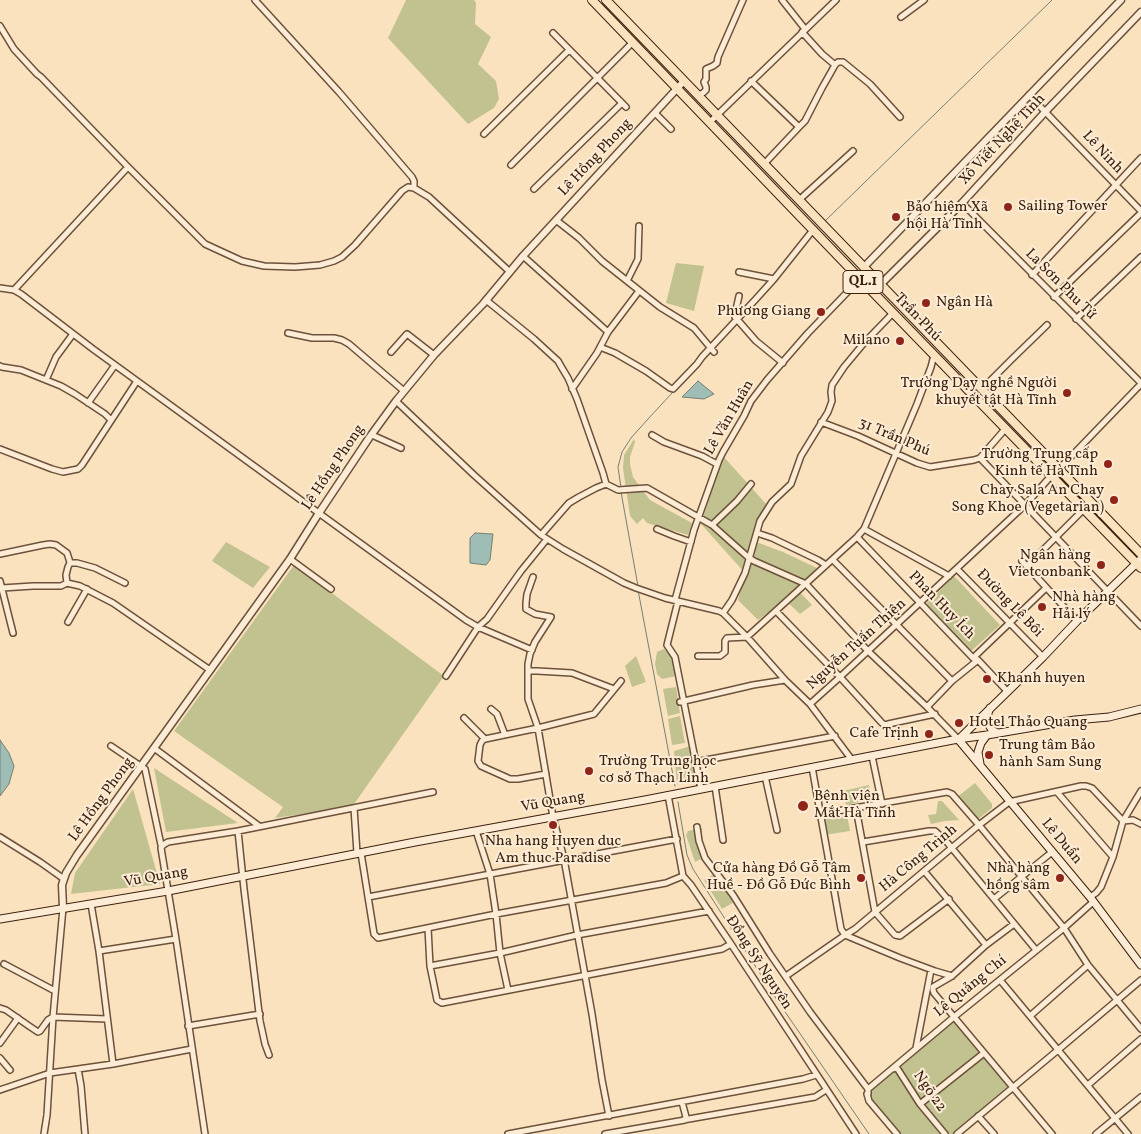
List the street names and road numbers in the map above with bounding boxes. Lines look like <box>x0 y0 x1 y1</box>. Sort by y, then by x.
street label: Xô Viết Nghệ Tĩnh <box>956 91 1050 189</box>
street label: Lê Hồng Phong <box>555 115 637 201</box>
street label: Lê Ninh <box>1078 128 1126 178</box>
street label: La Sơn Phu Tử <box>1021 246 1099 324</box>
road number: QL.1 <box>843 270 883 294</box>
street label: Trần Phú <box>890 290 944 346</box>
street label: Lê Văn Huân <box>701 377 759 459</box>
street label: 31 Trần Phú <box>855 415 933 461</box>
street label: Lê Hồng Phong <box>299 422 369 514</box>
street label: Đường Lê Bôi <box>972 566 1046 642</box>
street label: Phan Huy Ích <box>904 568 978 644</box>
street label: Nguyễn Tuấn Thiện <box>804 596 910 694</box>
street label: Lê Hồng Phong <box>65 754 139 846</box>
street label: Vũ Quang <box>520 789 586 817</box>
street label: Lê Duẩn <box>1037 815 1085 869</box>
street label: Hà Công Trình <box>876 821 962 897</box>
street label: Vũ Quang <box>123 864 189 892</box>
street label: Đồng Sỹ Nguyên <box>721 912 795 1014</box>
street label: Lê Quảng Chí <box>931 952 1011 1022</box>
street label: Ngõ 22 <box>908 1068 950 1116</box>

